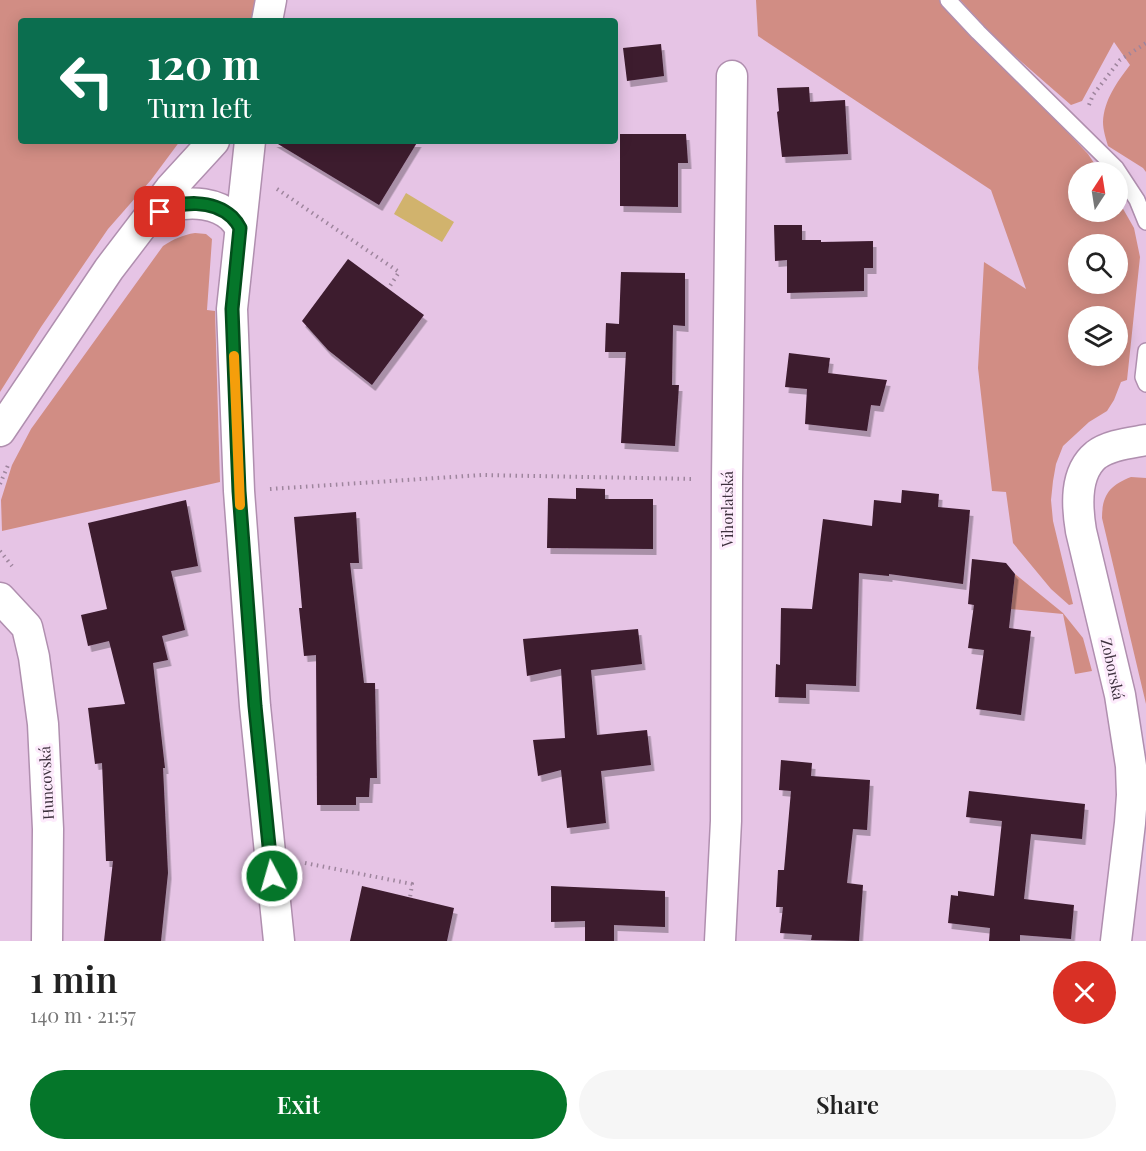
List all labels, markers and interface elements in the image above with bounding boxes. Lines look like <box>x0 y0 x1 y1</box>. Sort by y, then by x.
text: 120 m <box>147 35 260 91</box>
icon: left <box>48 42 126 120</box>
text: Turn left <box>147 89 251 125</box>
north arrow <box>1068 162 1128 222</box>
map controls <box>1068 162 1128 366</box>
pin <box>134 186 185 237</box>
icon: arrive <box>143 195 176 228</box>
button: search <box>1068 234 1128 294</box>
button: layers <box>1068 306 1128 366</box>
street label: Vihorlatská <box>717 470 737 548</box>
street label: Zoborská <box>1097 636 1129 702</box>
street label: Huncovská <box>34 745 58 820</box>
position arrow <box>240 844 304 908</box>
text: 1 min <box>30 954 118 1002</box>
button: close <box>1053 961 1116 1024</box>
text: 140 m · 21:57 <box>30 1001 136 1028</box>
button: Exit <box>30 1070 567 1139</box>
button: Share <box>579 1070 1116 1139</box>

